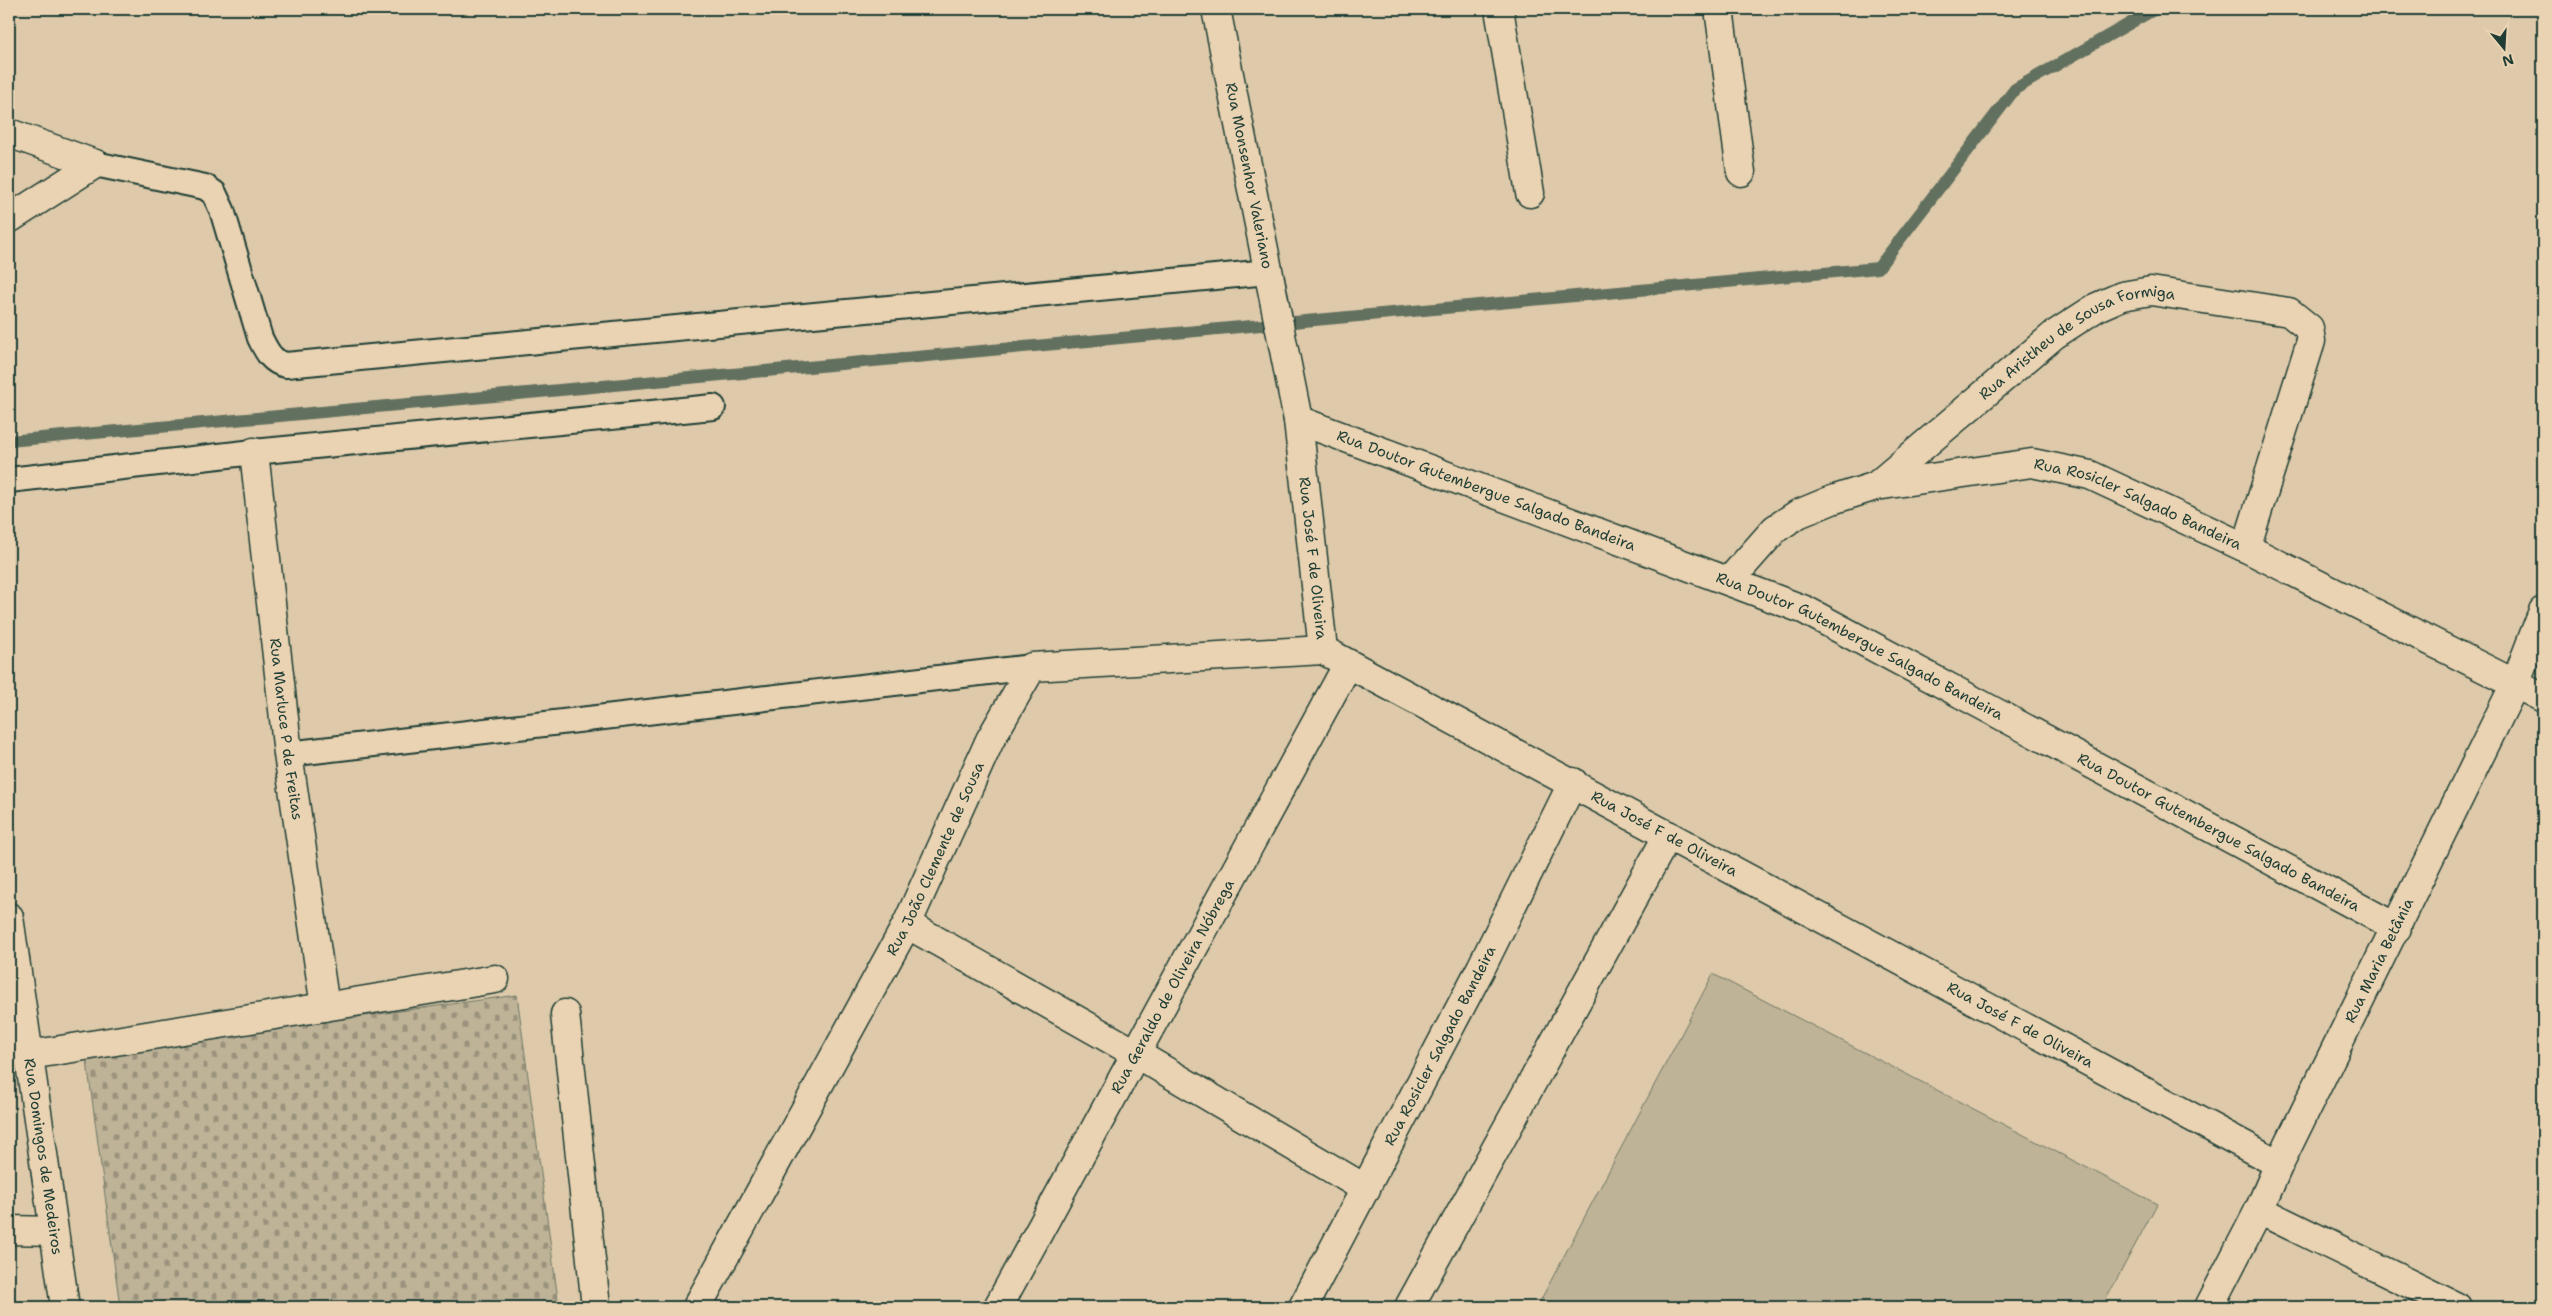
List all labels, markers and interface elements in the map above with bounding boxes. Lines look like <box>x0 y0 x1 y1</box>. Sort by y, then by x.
north arrow <box>2480 22 2530 72</box>
text: N <box>2500 50 2516 71</box>
street label: Rua Monsenhor Valeriano <box>1221 81 1278 271</box>
street label: Rua Aristheu de Sousa Formiga <box>1975 281 2177 404</box>
street label: Rua Doutor Gutembergue Salgado Bandeira <box>1334 425 1639 556</box>
street label: Rua Rosicler Salgado Bandeira <box>2032 454 2245 555</box>
street label: Rua José F de Oliveira <box>1294 476 1332 641</box>
street label: Rua Doutor Gutembergue Salgado Bandeira <box>1713 568 2007 725</box>
street label: Rua Marluce P de Freitas <box>265 637 308 821</box>
street label: Rua Doutor Gutembergue Salgado Bandeira <box>2074 748 2364 916</box>
street label: Rua João Clemente de Sousa <box>882 758 989 959</box>
street label: Rua José F de Oliveira <box>1588 786 1742 881</box>
street label: Rua Geraldo de Oliveira Nóbrega <box>1106 875 1239 1097</box>
street label: Rua Maria Betânia <box>2340 894 2418 1026</box>
street label: Rua Rosicler Salgado Bandeira <box>1379 942 1501 1149</box>
street label: Rua José F de Oliveira <box>1943 977 2097 1073</box>
street label: Rua Domingos de Medeiros <box>19 1057 67 1256</box>

